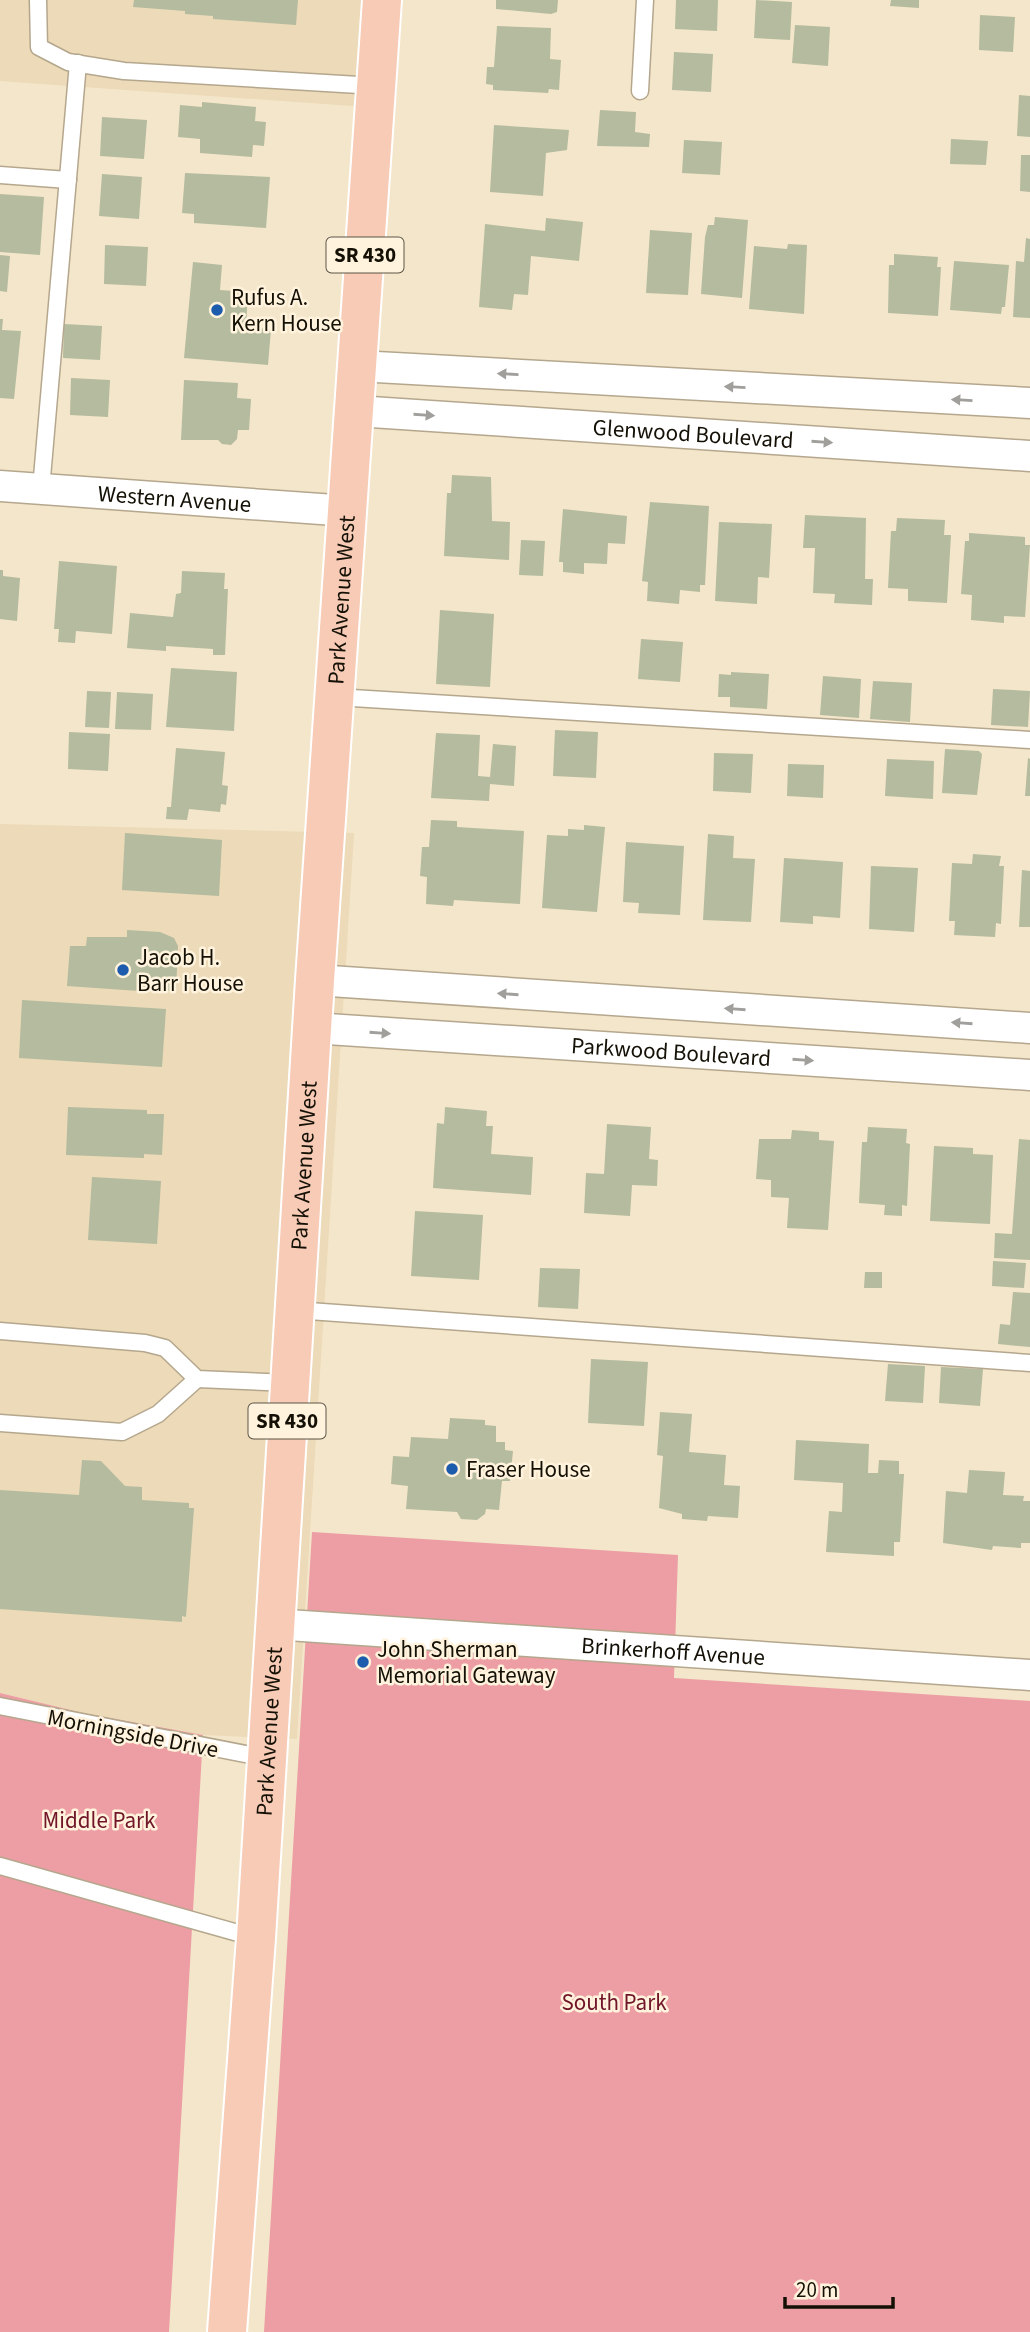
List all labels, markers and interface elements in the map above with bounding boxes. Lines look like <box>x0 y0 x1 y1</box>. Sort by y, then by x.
road number: SR 430 <box>326 238 404 272</box>
place label: Rufus A. Kern House <box>231 281 342 340</box>
marker: Rufus A. Kern House <box>209 302 225 318</box>
one-way arrow <box>496 368 518 379</box>
one-way arrow <box>723 381 745 392</box>
one-way arrow <box>951 394 973 405</box>
one-way arrow <box>413 410 435 421</box>
street label: Glenwood Boulevard <box>592 411 795 457</box>
one-way arrow <box>811 437 833 448</box>
street label: Western Avenue <box>97 477 252 521</box>
street label: Park Avenue West <box>319 514 364 686</box>
place label: Jacob H. Barr House <box>137 941 244 1000</box>
marker: Jacob H. Barr House <box>115 962 131 978</box>
one-way arrow <box>497 988 519 999</box>
one-way arrow <box>724 1003 746 1014</box>
one-way arrow <box>951 1018 973 1029</box>
one-way arrow <box>370 1027 392 1038</box>
street label: Parkwood Boulevard <box>570 1029 772 1075</box>
one-way arrow <box>792 1055 814 1066</box>
street label: Park Avenue West <box>282 1080 326 1251</box>
road number: SR 430 <box>248 1404 326 1438</box>
place label: Fraser House <box>466 1453 591 1486</box>
marker: Fraser House <box>444 1461 460 1477</box>
street label: Brinkerhoff Avenue <box>580 1629 766 1674</box>
place label: John Sherman Memorial Gateway <box>377 1633 556 1692</box>
street label: Park Avenue West <box>248 1646 291 1817</box>
marker: John Sherman Memorial Gateway <box>355 1654 371 1670</box>
street label: Morningside Drive <box>45 1701 221 1766</box>
park label: Middle Park <box>43 1804 156 1837</box>
park label: South Park <box>561 1986 667 2019</box>
scale bar <box>785 2266 894 2310</box>
text: 20 m <box>796 2275 838 2305</box>

